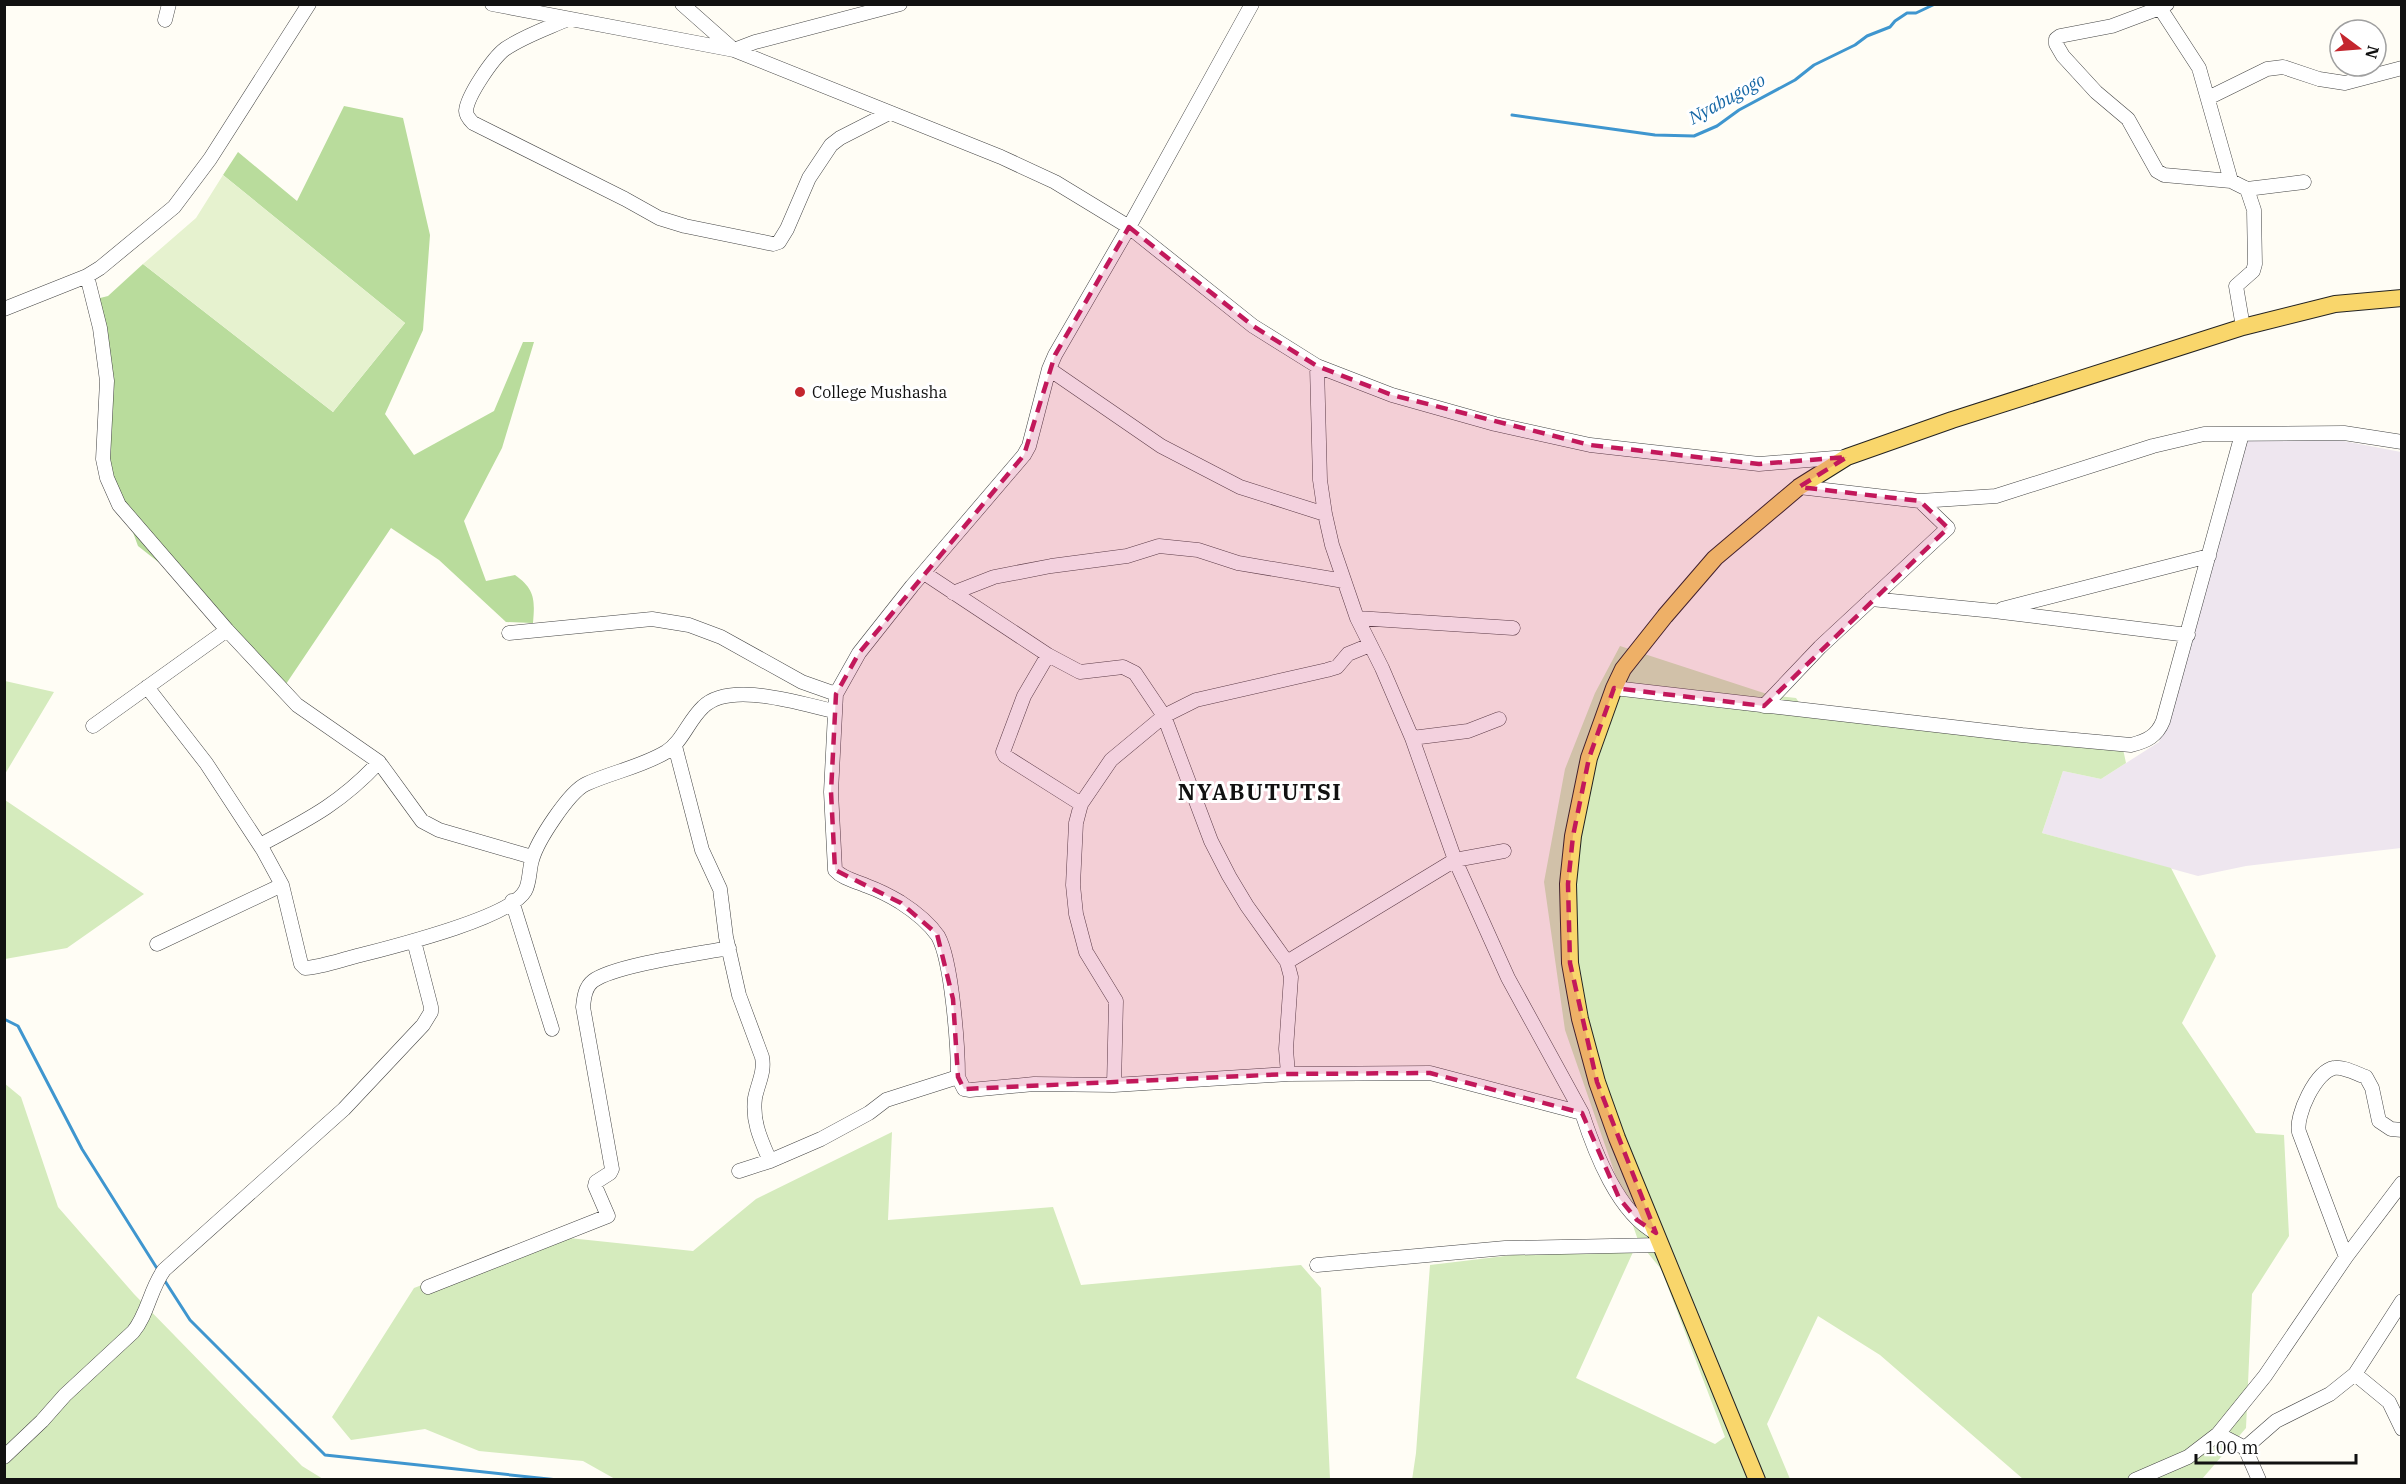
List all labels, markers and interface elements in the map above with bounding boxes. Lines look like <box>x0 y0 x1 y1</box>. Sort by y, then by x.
north arrow <box>2328 18 2388 78</box>
text: N <box>2361 43 2384 61</box>
water label: Nyabugogo <box>1683 68 1769 130</box>
place label: College Mushasha <box>812 382 947 402</box>
marker: College Mushasha <box>793 385 807 399</box>
district label: NYABUTUTSI <box>1178 777 1342 806</box>
scale bar <box>2196 1427 2356 1465</box>
text: 100 m <box>2205 1436 2259 1459</box>

